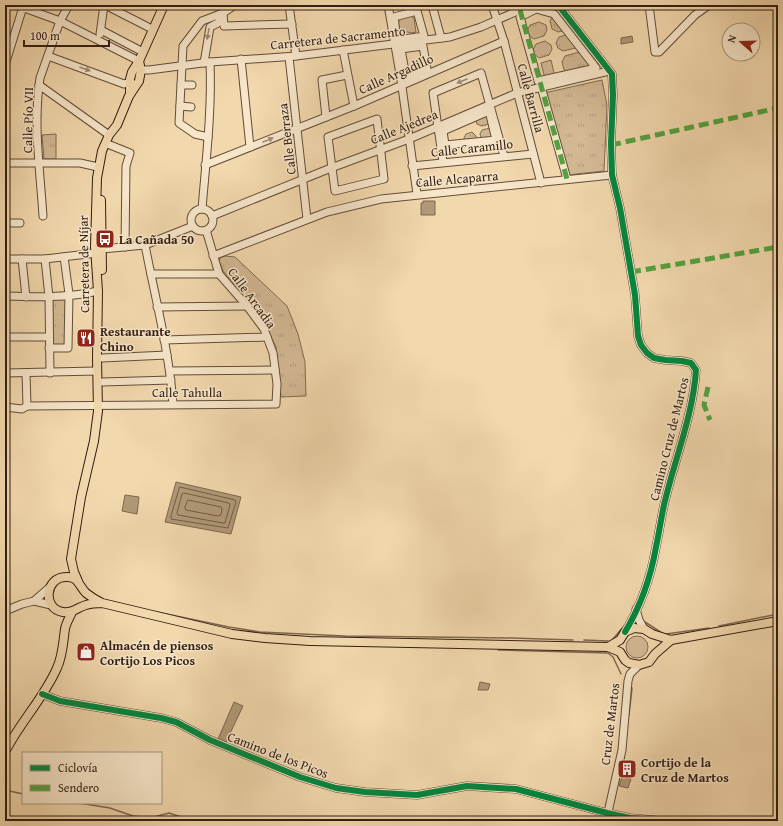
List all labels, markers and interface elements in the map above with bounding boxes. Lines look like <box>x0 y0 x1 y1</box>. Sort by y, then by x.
street label: Carretera de Sacramento <box>270 21 407 55</box>
scale bar <box>24 22 109 48</box>
north arrow <box>721 22 761 62</box>
text: 100 m <box>30 27 60 44</box>
one-way arrow <box>205 28 211 40</box>
text: N <box>723 32 741 45</box>
street label: Calle Argadillo <box>356 49 437 99</box>
street label: Calle Barrilla <box>513 61 550 135</box>
one-way arrow <box>79 67 91 73</box>
one-way arrow <box>457 78 468 84</box>
street label: Calle Pío VII <box>18 87 38 153</box>
street label: Calle Berraza <box>273 102 301 176</box>
street label: Calle Ajedrea <box>367 105 441 149</box>
street label: Calle Caramillo <box>430 134 514 162</box>
one-way arrow <box>262 137 274 143</box>
street label: Calle Alcaparra <box>415 166 500 192</box>
street label: Carretera de Níjar <box>74 214 94 313</box>
bus stop icon: La Cañada 50 <box>94 228 116 250</box>
place label: La Cañada 50 <box>119 230 194 249</box>
street label: Calle Arcadia <box>223 264 281 333</box>
place label: Restaurante Chino <box>100 322 171 356</box>
restaurant icon: Restaurante Chino <box>75 327 97 349</box>
street label: Camino Cruz de Martos <box>644 375 694 503</box>
street label: Calle Tahulla <box>152 383 223 402</box>
place label: Almacén de piensos Cortijo Los Picos <box>100 636 214 670</box>
shop icon: Almacén de piensos Cortijo Los Picos <box>75 641 97 663</box>
street label: Cruz de Martos <box>596 682 624 766</box>
street label: Camino de los Picos <box>225 727 331 783</box>
legend <box>22 752 162 804</box>
place label: Cortijo de la Cruz de Martos <box>641 753 729 787</box>
building icon: Cortijo de la Cruz de Martos <box>616 758 638 780</box>
text: Ciclovía <box>58 759 98 776</box>
text: Sendero <box>58 779 99 796</box>

